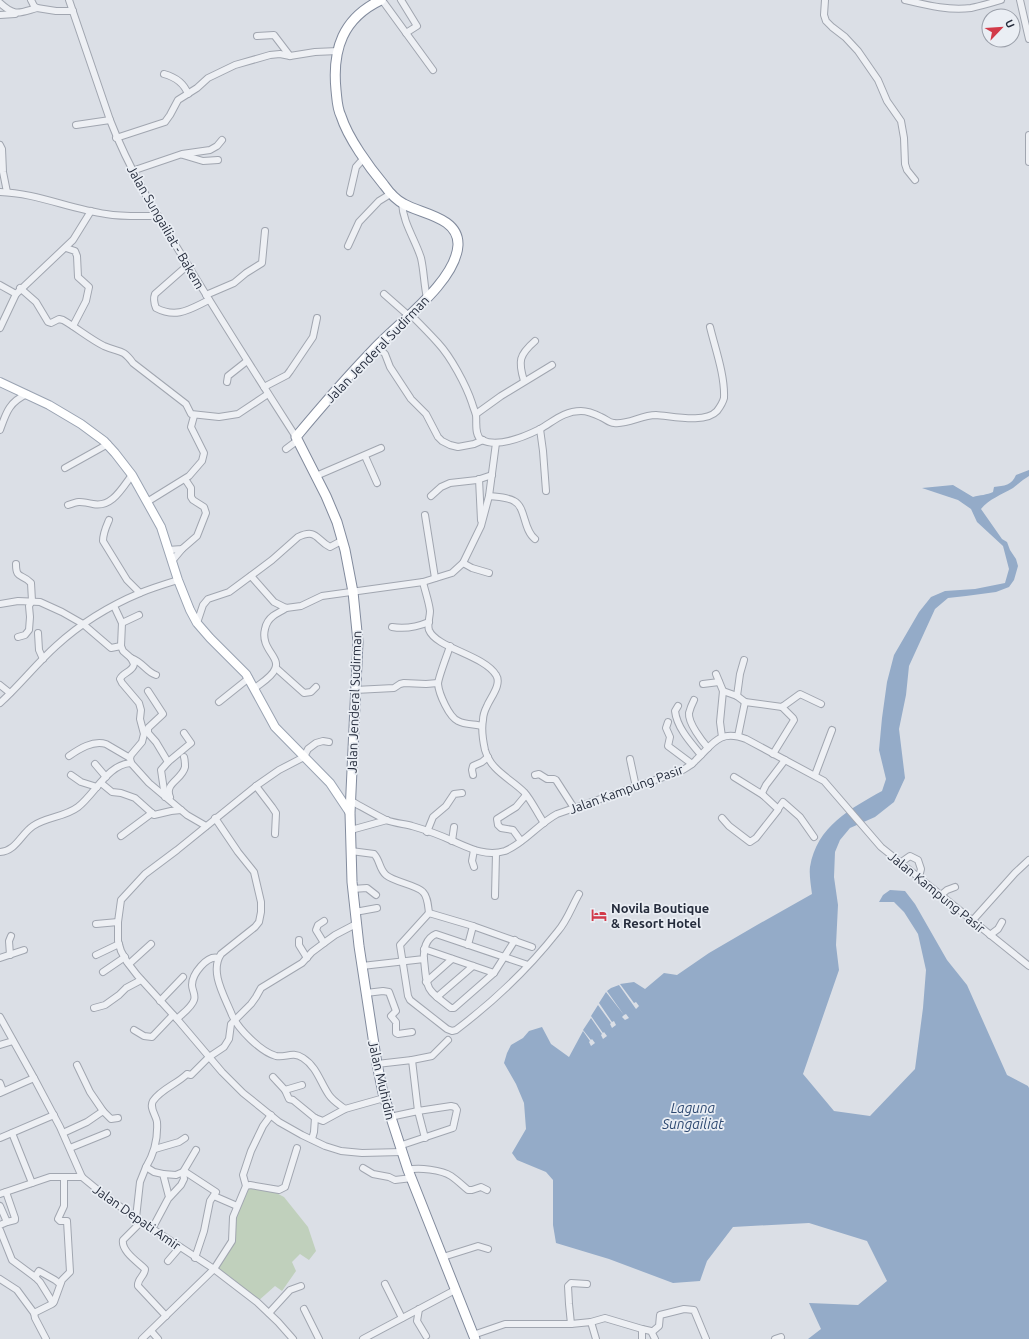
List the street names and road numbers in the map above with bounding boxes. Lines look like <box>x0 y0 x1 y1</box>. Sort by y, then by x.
street label: Jalan Sungailiat - Bakem <box>125 163 207 291</box>
street label: Jalan Jenderal Sudirman <box>322 293 432 405</box>
street label: Jalan Jenderal Sudirman <box>345 630 363 774</box>
street label: Jalan Kampung Pasir <box>567 762 685 816</box>
street label: Jalan Kampung Pasir <box>886 849 988 935</box>
street label: Jalan Muhidin <box>366 1039 398 1121</box>
street label: Jalan Depati Amir <box>91 1182 183 1252</box>

